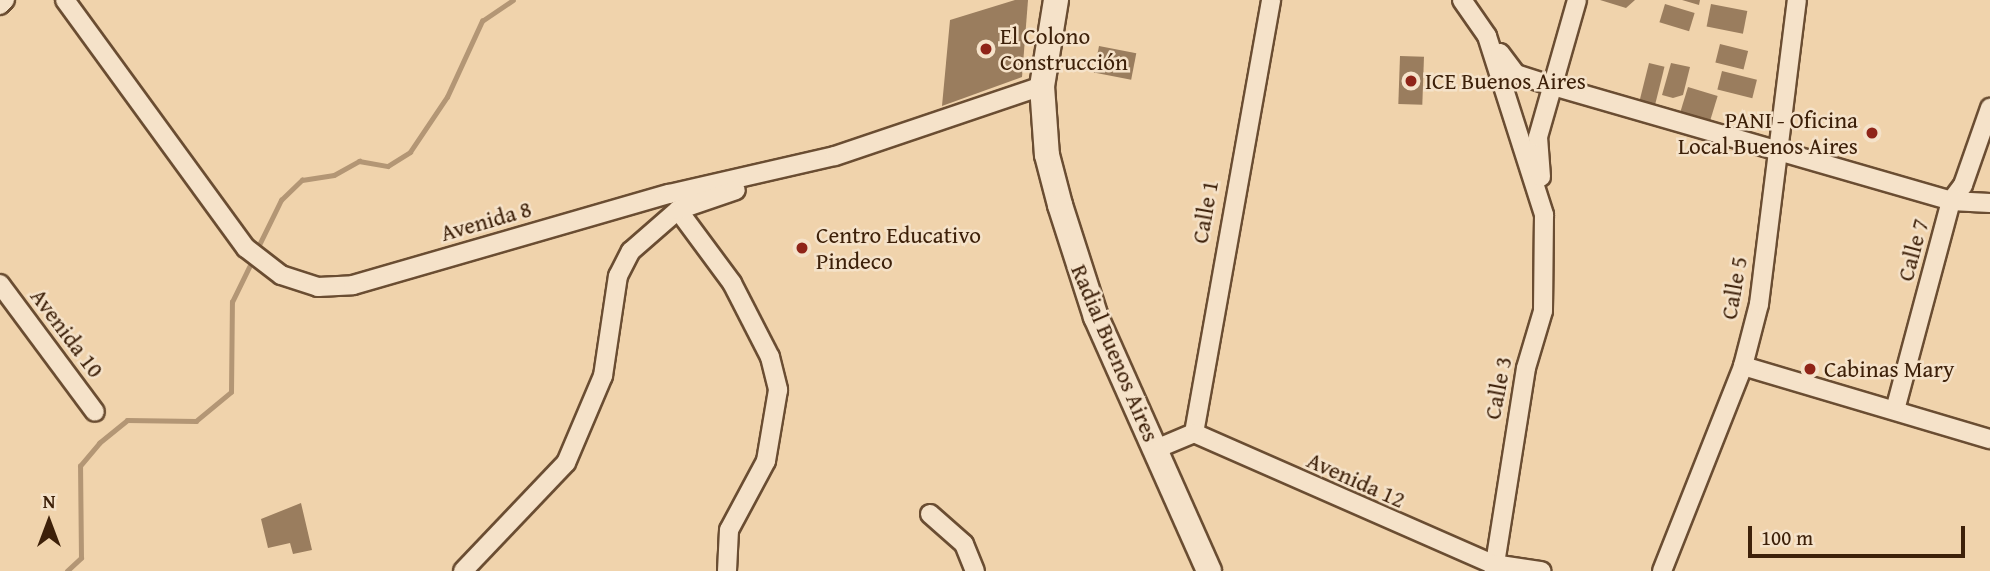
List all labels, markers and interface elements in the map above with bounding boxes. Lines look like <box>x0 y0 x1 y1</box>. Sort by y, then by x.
place label: El Colono Construcción <box>1000 22 1128 76</box>
marker: El Colono Construcción <box>978 41 994 57</box>
place label: ICE Buenos Aires <box>1425 67 1586 95</box>
marker: ICE Buenos Aires <box>1403 73 1419 89</box>
place label: PANI - Oficina Local Buenos Aires <box>1678 106 1858 160</box>
marker: PANI - Oficina Local Buenos Aires <box>1864 125 1880 141</box>
street label: Calle 1 <box>1186 178 1224 246</box>
street label: Avenida 8 <box>437 195 535 247</box>
street label: Calle 7 <box>1891 216 1935 284</box>
place label: Centro Educativo Pindeco <box>816 221 981 275</box>
marker: Centro Educativo Pindeco <box>794 240 810 256</box>
street label: Calle 5 <box>1715 254 1753 322</box>
street label: Radial Buenos Aires <box>1065 260 1165 446</box>
street label: Avenida 10 <box>25 283 109 383</box>
street label: Calle 3 <box>1478 354 1518 422</box>
place label: Cabinas Mary <box>1824 355 1954 383</box>
marker: Cabinas Mary <box>1802 361 1818 377</box>
street label: Avenida 12 <box>1303 446 1409 514</box>
north arrow <box>14 487 84 557</box>
text: N <box>43 487 55 515</box>
scale bar <box>1752 512 1969 556</box>
text: 100 m <box>1761 522 1813 553</box>

